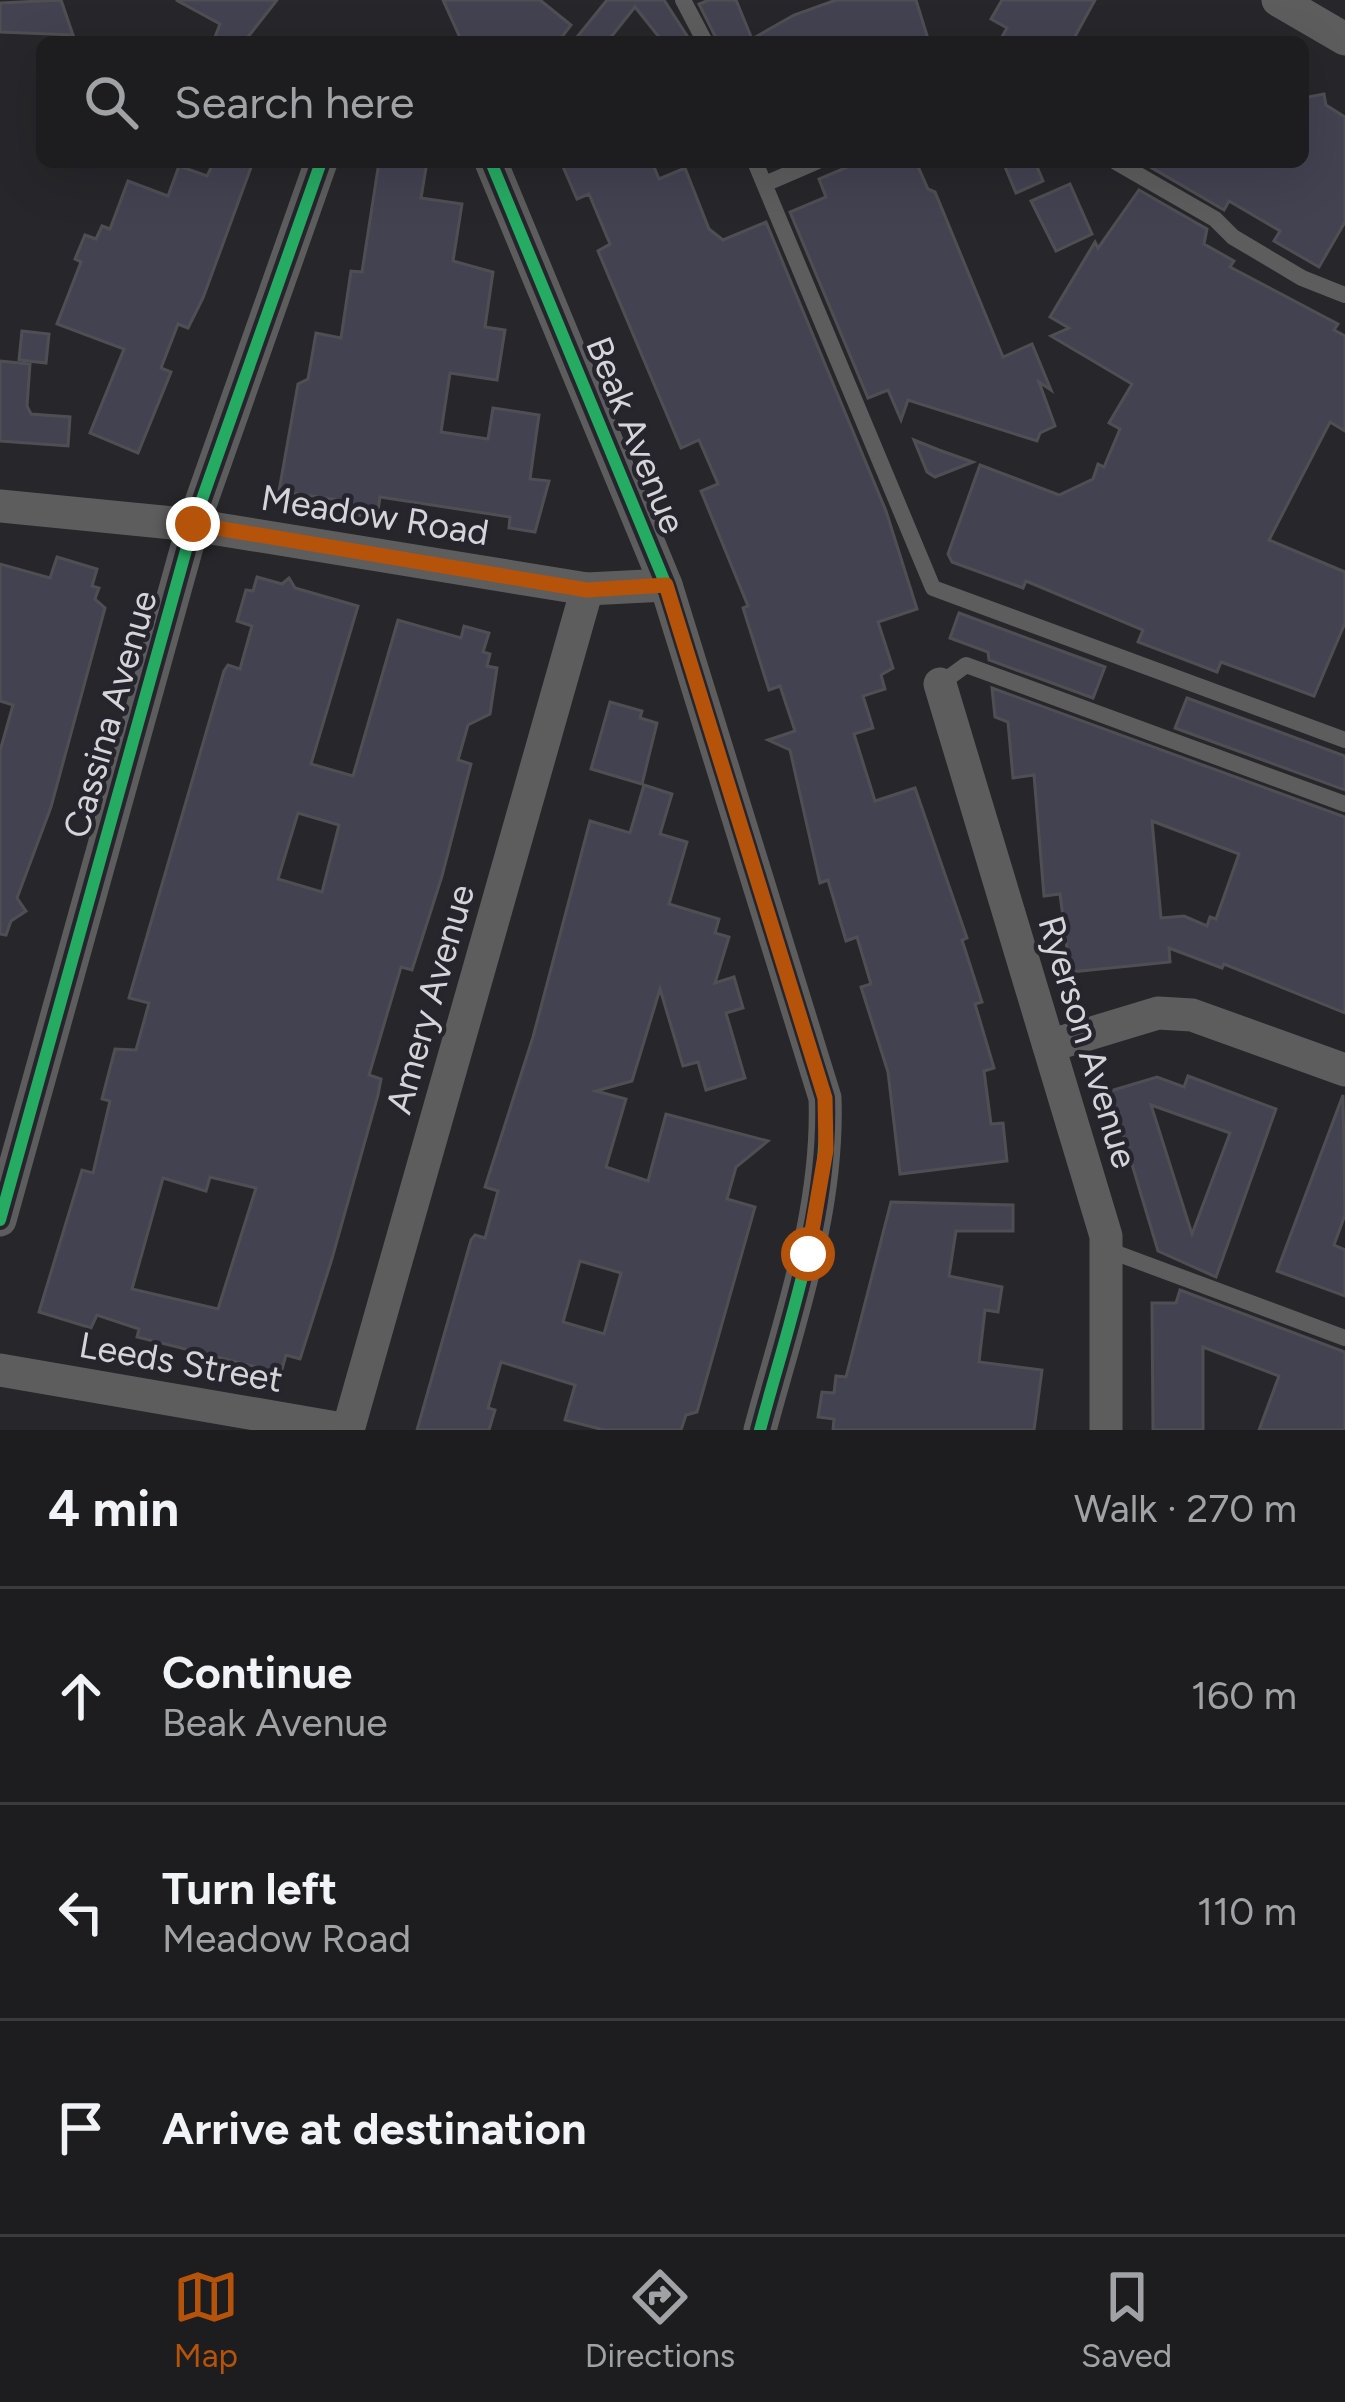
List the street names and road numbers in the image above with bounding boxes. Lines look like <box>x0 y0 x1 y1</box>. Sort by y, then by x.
street label: Beak Avenue <box>577 330 695 540</box>
street label: Meadow Road <box>258 476 492 554</box>
street label: Cassina Avenue <box>54 585 166 843</box>
street label: Amery Avenue <box>377 879 483 1119</box>
street label: Ryerson Avenue <box>1029 911 1147 1173</box>
street label: Leeds Street <box>76 1323 286 1401</box>

